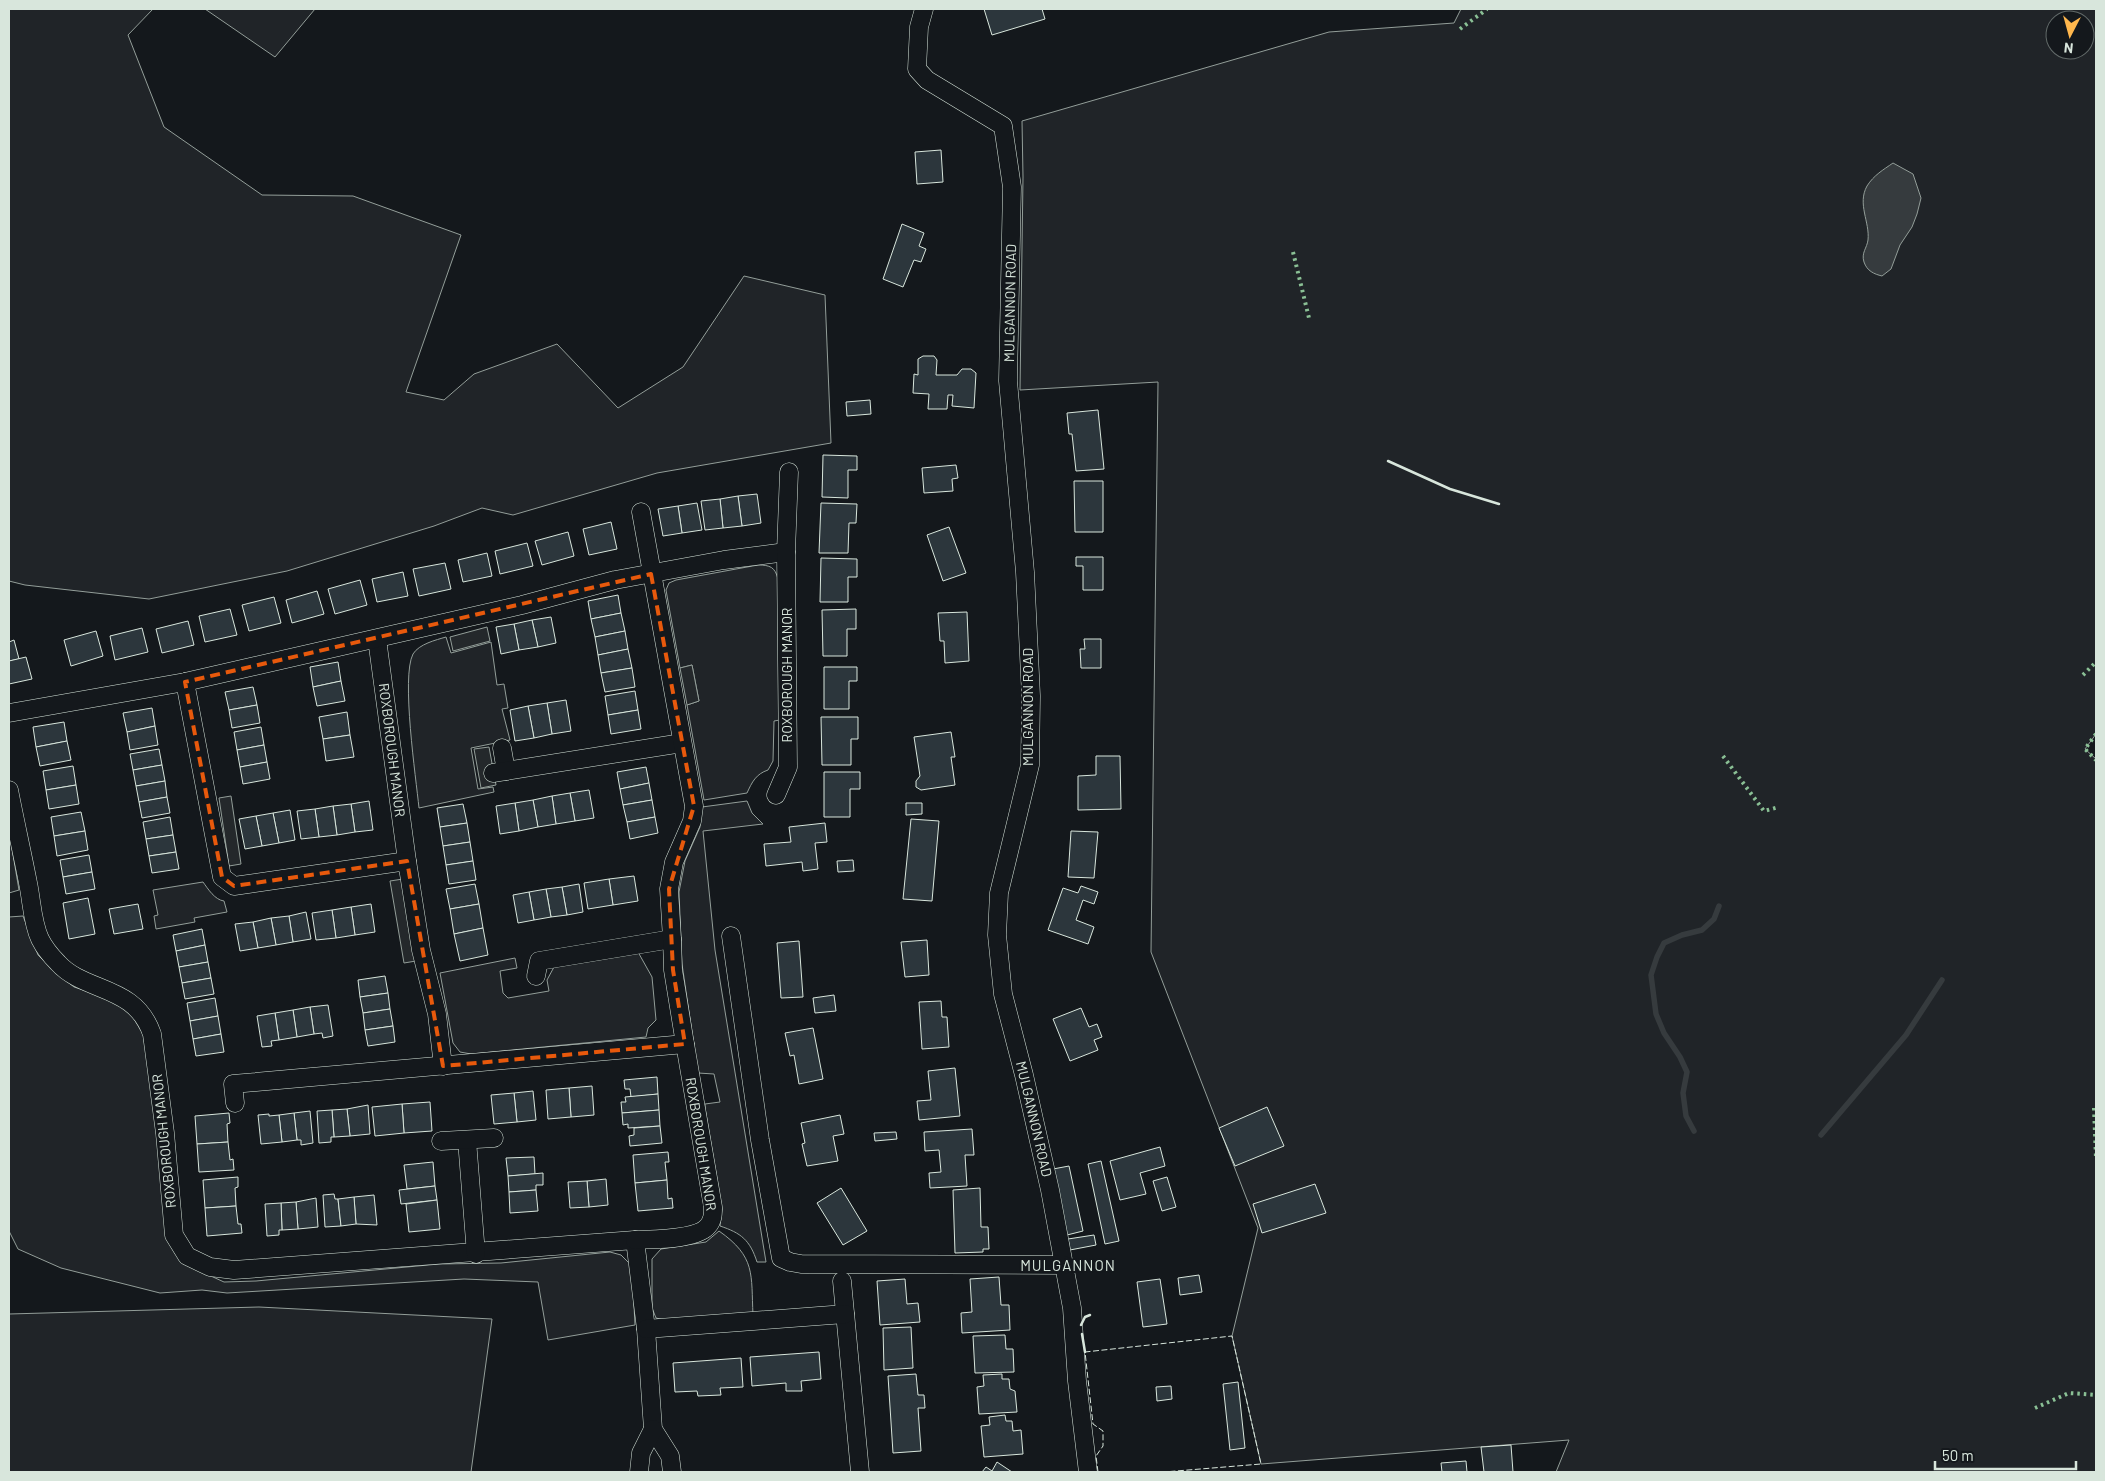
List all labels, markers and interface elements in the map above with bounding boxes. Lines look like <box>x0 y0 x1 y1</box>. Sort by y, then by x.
north arrow <box>2045 10 2095 60</box>
text: N <box>2063 39 2074 57</box>
street label: MULGANNON ROAD <box>1000 244 1019 362</box>
street label: ROXBOROUGH MANOR <box>778 608 795 742</box>
street label: MULGANNON ROAD <box>1019 648 1036 766</box>
street label: ROXBOROUGH MANOR <box>376 682 409 818</box>
street label: MULGANNON ROAD <box>1013 1059 1056 1178</box>
street label: ROXBOROUGH MANOR <box>148 1073 179 1209</box>
street label: ROXBOROUGH MANOR <box>683 1076 720 1212</box>
district label: MULGANNON <box>1020 1256 1116 1274</box>
scale bar <box>1935 1438 2076 1470</box>
text: 50 m <box>1942 1446 1974 1464</box>

